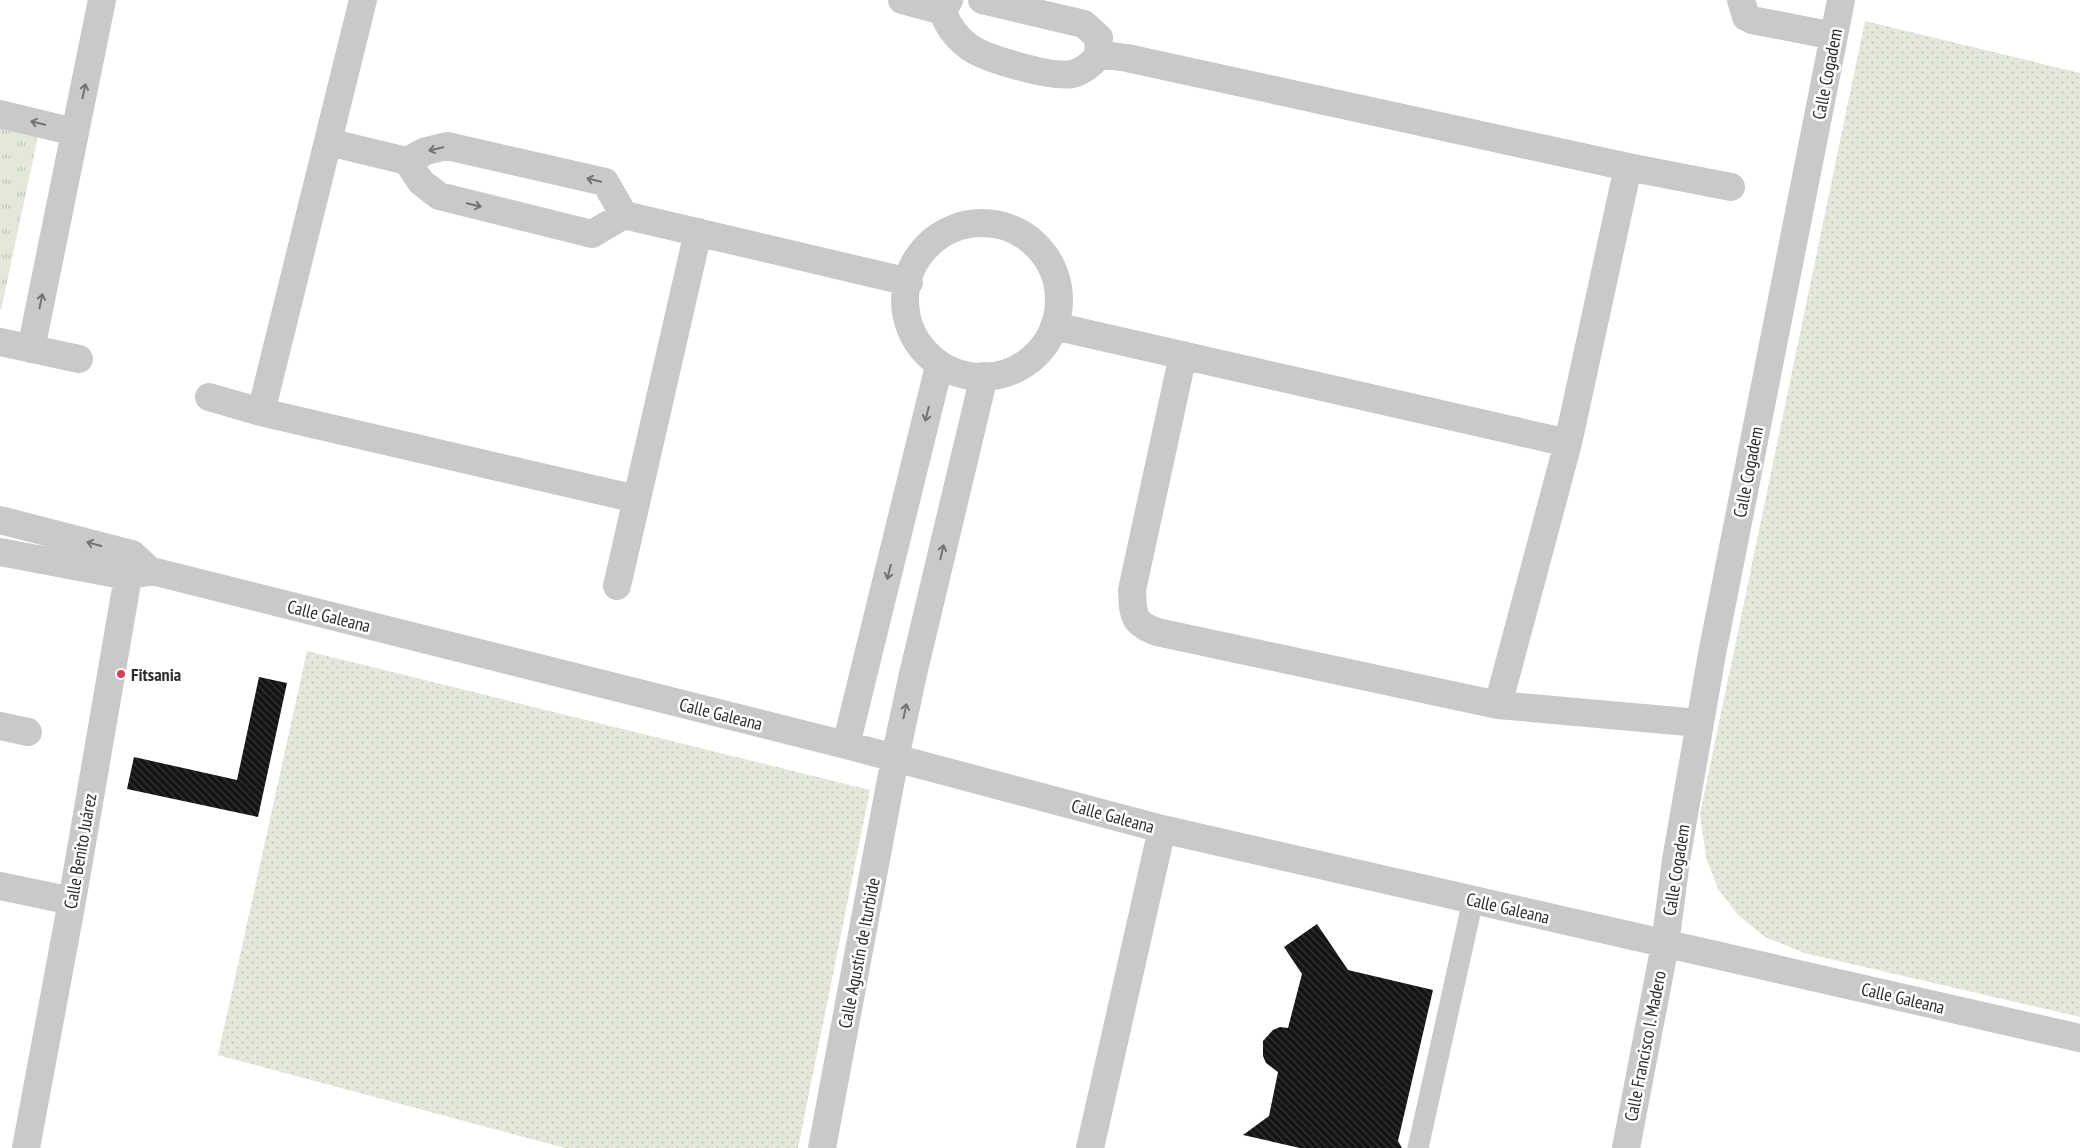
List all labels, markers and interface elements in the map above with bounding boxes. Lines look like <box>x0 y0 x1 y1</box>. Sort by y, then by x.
street label: Calle Cogadem <box>1807 27 1847 121</box>
one-way arrow <box>80 83 89 99</box>
one-way arrow <box>30 118 46 127</box>
one-way arrow <box>428 145 444 154</box>
one-way arrow <box>586 175 602 184</box>
one-way arrow <box>465 201 481 210</box>
one-way arrow <box>36 294 46 310</box>
one-way arrow <box>922 405 931 421</box>
street label: Calle Cogadem <box>1728 425 1768 519</box>
one-way arrow <box>86 539 102 548</box>
one-way arrow <box>938 545 947 561</box>
one-way arrow <box>884 563 893 579</box>
street label: Calle Galeana <box>285 595 373 637</box>
place label: Fitsania <box>131 663 181 686</box>
marker: Fitsania <box>115 668 127 680</box>
street label: Calle Galeana <box>677 693 765 735</box>
one-way arrow <box>901 703 910 719</box>
street label: Calle Benito Juárez <box>59 791 101 911</box>
street label: Calle Galeana <box>1069 794 1157 838</box>
street label: Calle Cogadem <box>1657 823 1695 917</box>
street label: Calle Agustín de Iturbide <box>833 876 885 1030</box>
street label: Calle Galeana <box>1464 887 1552 929</box>
street label: Calle Francisco I. Madero <box>1619 968 1671 1123</box>
street label: Calle Galeana <box>1859 977 1947 1019</box>

